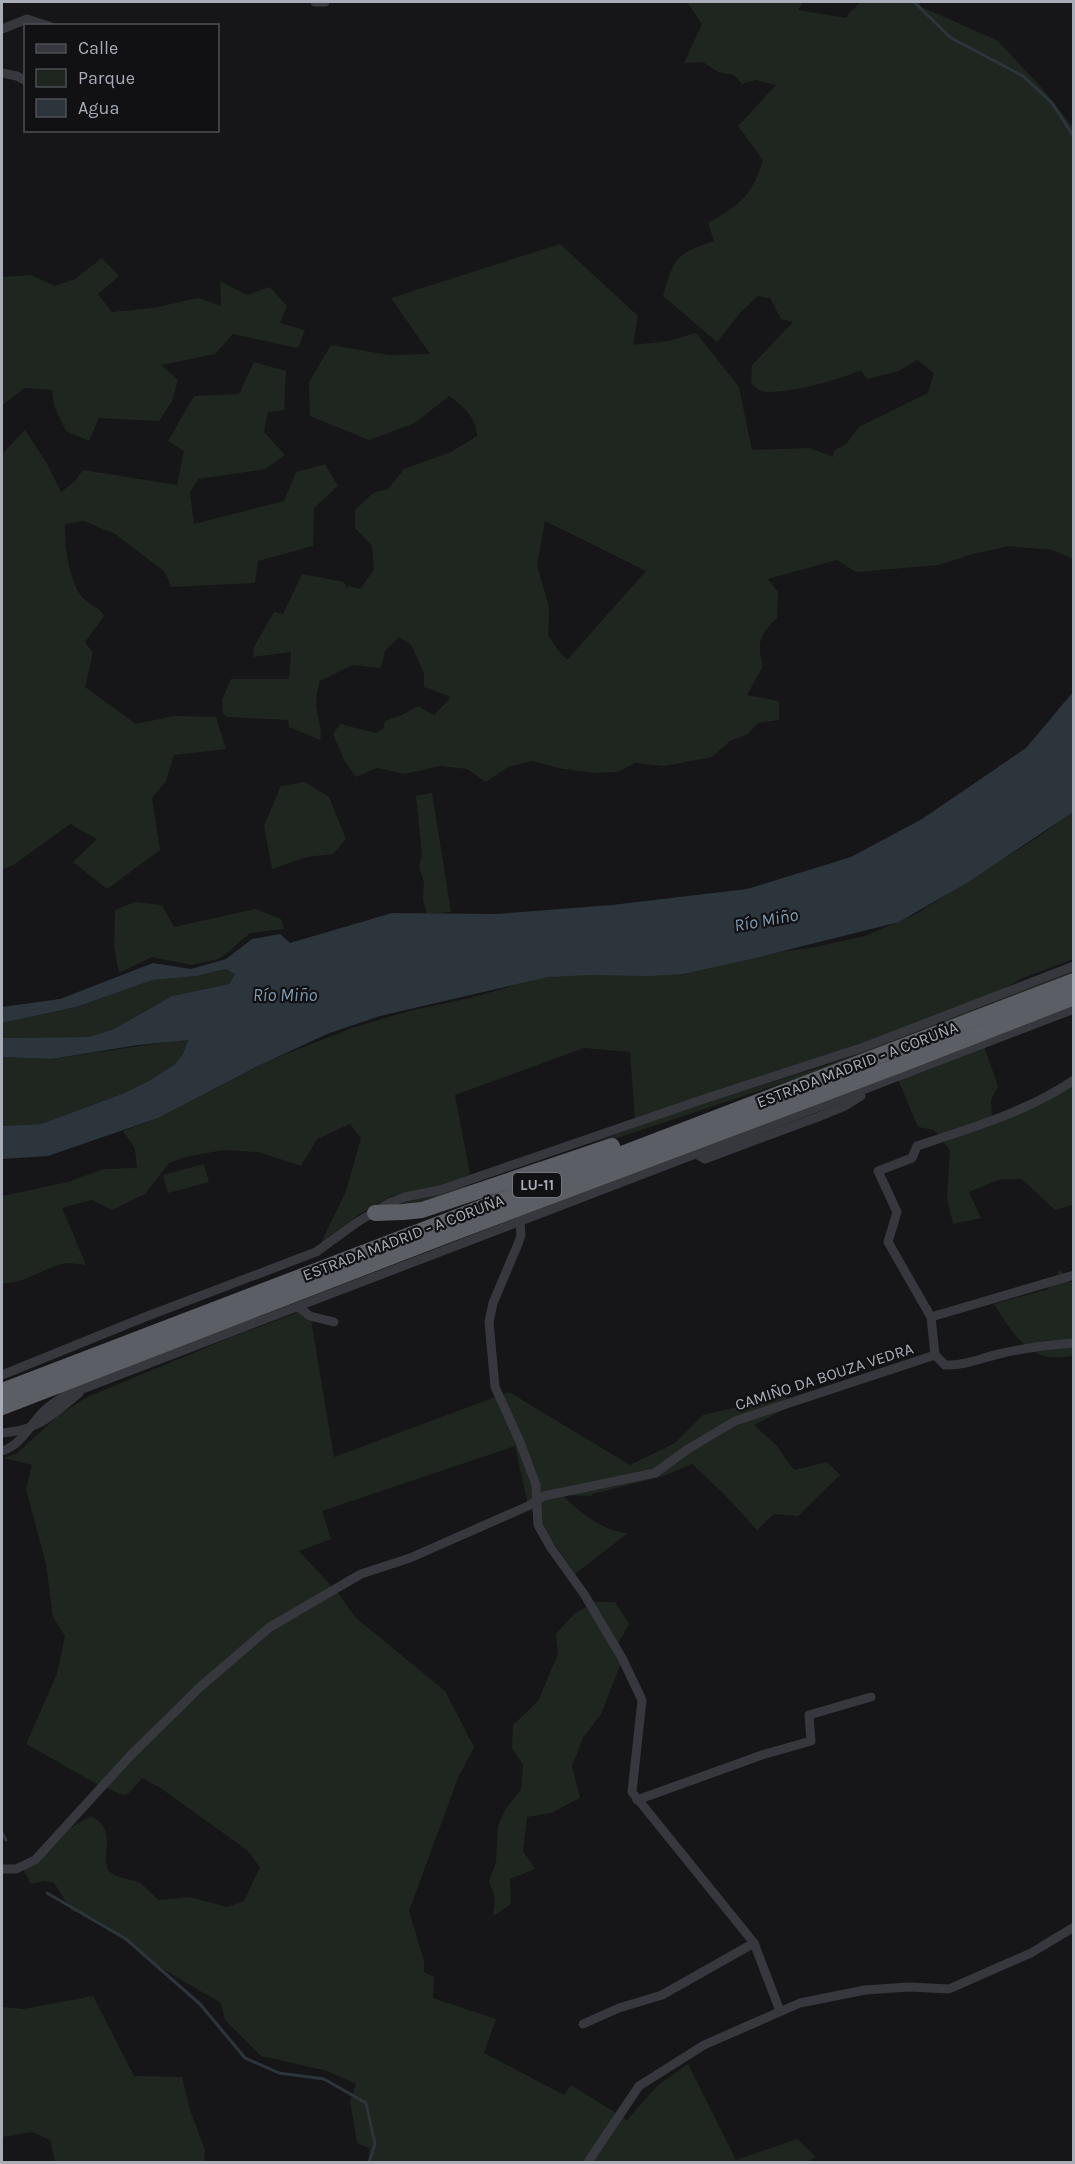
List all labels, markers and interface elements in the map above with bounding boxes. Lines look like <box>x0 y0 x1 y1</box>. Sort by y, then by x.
legend <box>24 24 219 132</box>
text: Calle <box>78 37 118 59</box>
text: Parque <box>78 67 135 89</box>
text: Agua <box>78 97 119 119</box>
water label: Río Miño <box>732 904 800 936</box>
water label: Río Miño <box>253 984 317 1006</box>
street label: ESTRADA MADRID - A CORUÑA <box>754 1017 960 1112</box>
road number: LU-11 <box>513 1173 561 1197</box>
street label: ESTRADA MADRID - A CORUÑA <box>300 1190 506 1285</box>
street label: CAMIÑO DA BOUZA VEDRA <box>733 1339 916 1414</box>

